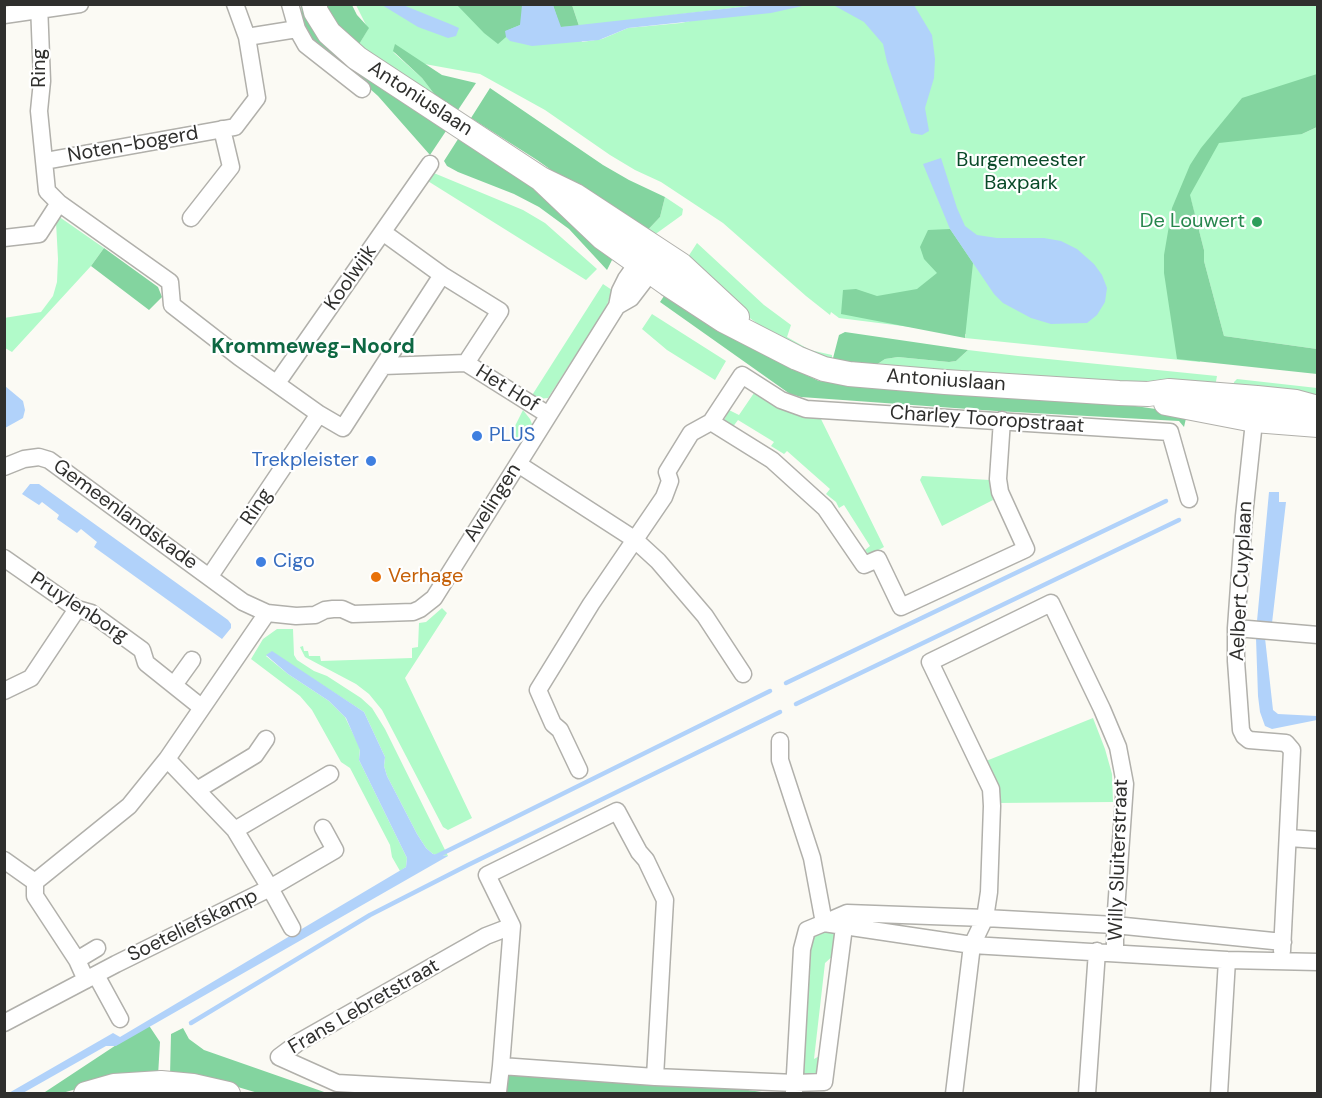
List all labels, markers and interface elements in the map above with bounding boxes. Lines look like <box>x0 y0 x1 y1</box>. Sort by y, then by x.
street label: Ring <box>28 48 52 88</box>
street label: Antoniuslaan <box>363 56 477 142</box>
street label: Noten-bogerd <box>66 122 200 168</box>
park label: Burgemeester Baxpark <box>956 149 1086 196</box>
place label: De Louwert <box>1140 210 1245 234</box>
marker: De Louwert <box>1250 215 1264 229</box>
street label: Koolwijk <box>320 241 382 315</box>
district label: Krommeweg-Noord <box>211 334 415 360</box>
street label: Het Hof <box>471 360 543 418</box>
street label: Antoniuslaan <box>885 365 1007 397</box>
street label: Charley Tooropstraat <box>889 401 1085 439</box>
place label: PLUS <box>489 424 535 448</box>
marker: PLUS <box>470 429 484 443</box>
place label: Trekpleister <box>251 449 359 473</box>
marker: Trekpleister <box>364 454 378 468</box>
street label: Gemeenlandskade <box>48 455 202 575</box>
street label: Avelingen <box>460 459 526 547</box>
street label: Ring <box>236 484 278 530</box>
street label: Aelbert Cuyplaan <box>1226 500 1258 662</box>
place label: Cigo <box>273 550 315 574</box>
marker: Cigo <box>254 555 268 569</box>
place label: Verhage <box>388 565 463 589</box>
street label: Pruylenborg <box>26 568 132 648</box>
marker: Verhage <box>369 570 383 584</box>
street label: Willy Sluiterstraat <box>1104 778 1134 942</box>
street label: Soeteliefskamp <box>124 884 262 968</box>
street label: Frans Lebretstraat <box>284 954 444 1060</box>

